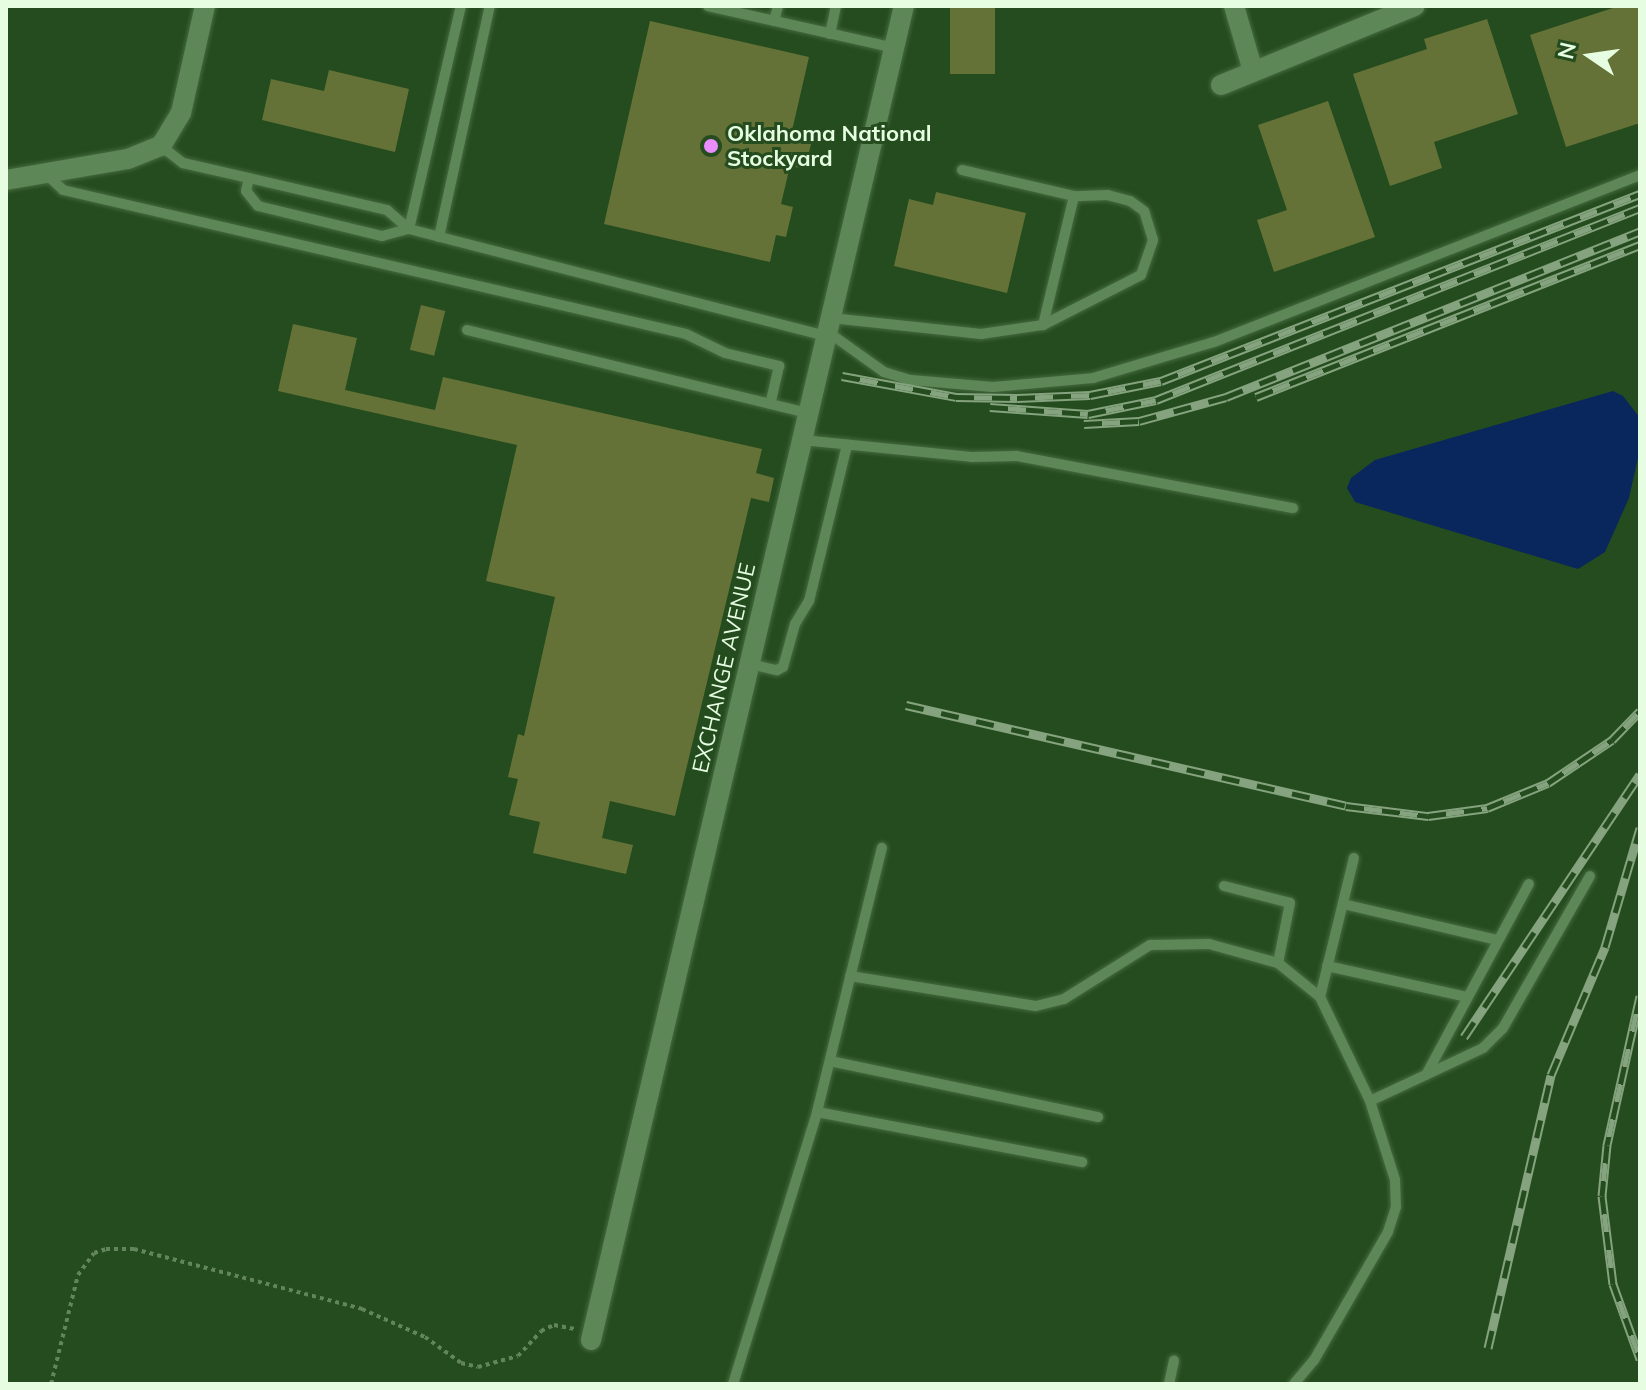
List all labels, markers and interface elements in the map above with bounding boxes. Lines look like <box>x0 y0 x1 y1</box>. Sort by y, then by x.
north arrow <box>1550 16 1630 96</box>
text: N <box>1551 39 1582 62</box>
place label: Oklahoma National Stockyard <box>727 120 932 172</box>
marker: Oklahoma National Stockyard <box>702 137 720 155</box>
street label: EXCHANGE AVENUE <box>687 561 761 775</box>

